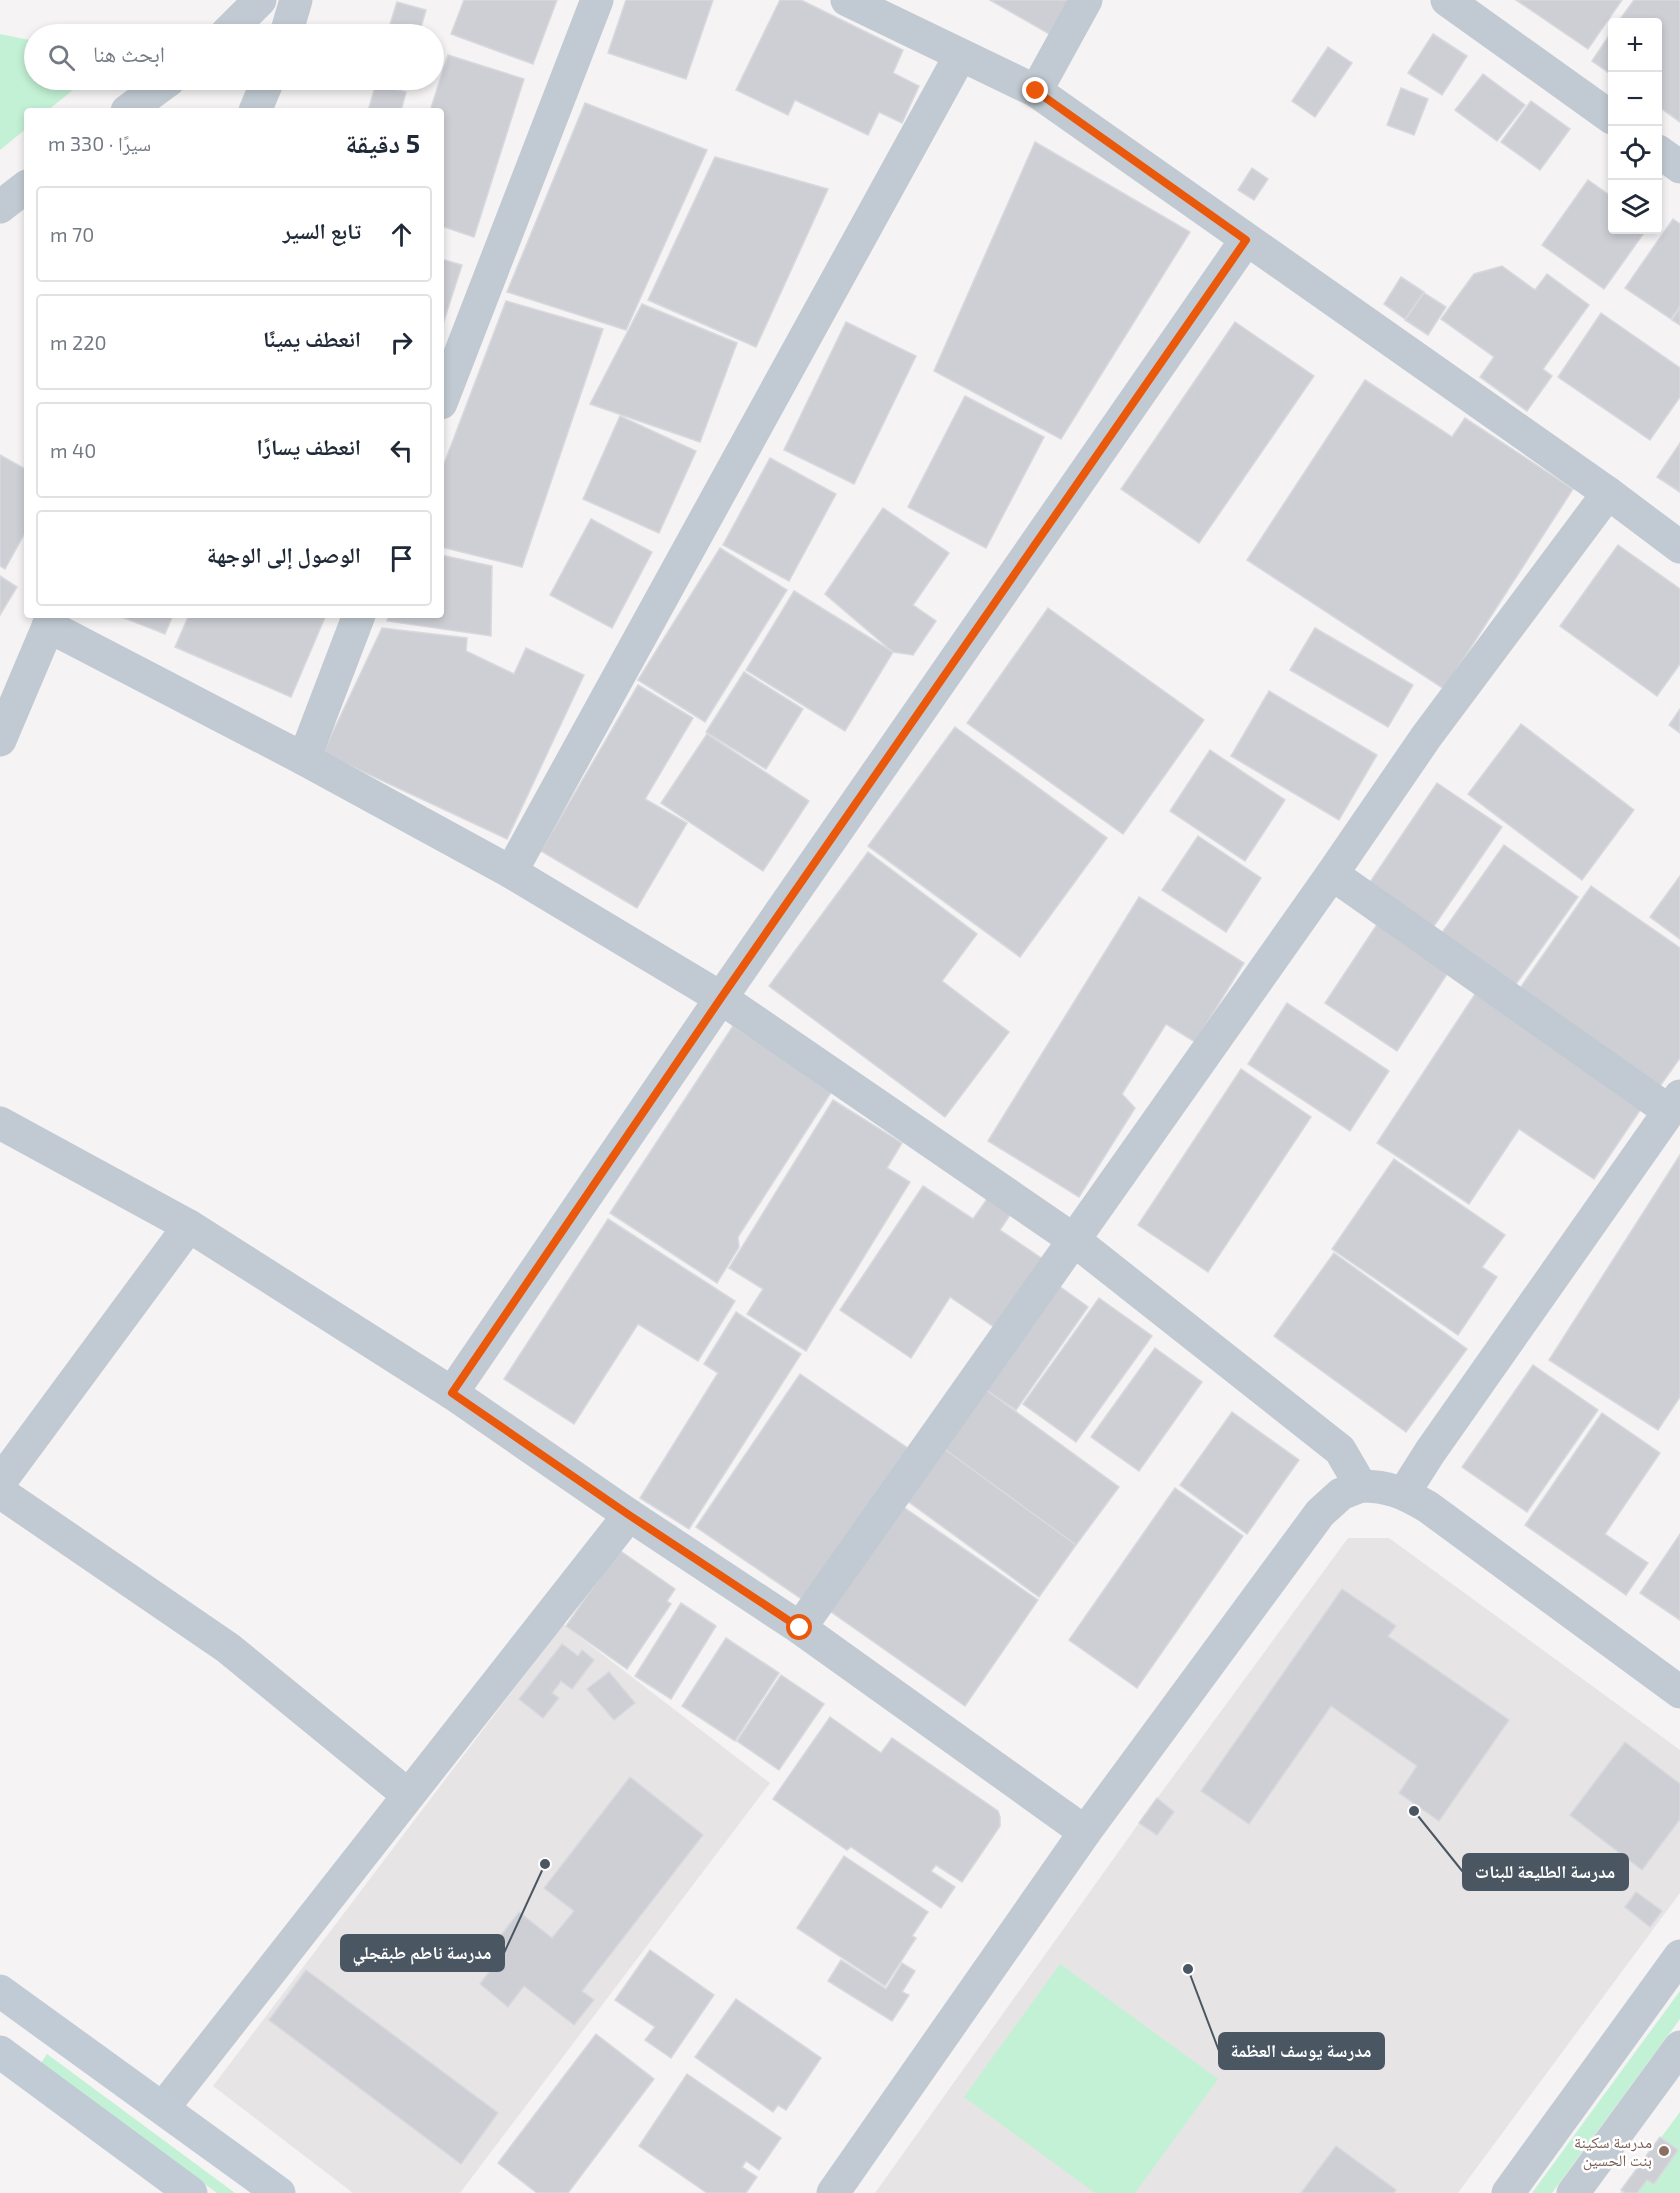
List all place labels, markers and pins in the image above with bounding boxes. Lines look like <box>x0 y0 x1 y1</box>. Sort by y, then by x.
callout: مدرسة الطليعة للبنات <box>1463 1854 1628 1890</box>
callout: مدرسة ناطم طبقجلي <box>341 1935 504 1971</box>
callout: مدرسة يوسف العظمة <box>1219 2033 1384 2069</box>
place label: مدرسة سكينة بنت الحسين <box>1574 2132 1652 2171</box>
marker: مدرسة سكينة بنت الحسين <box>1657 2144 1671 2158</box>

